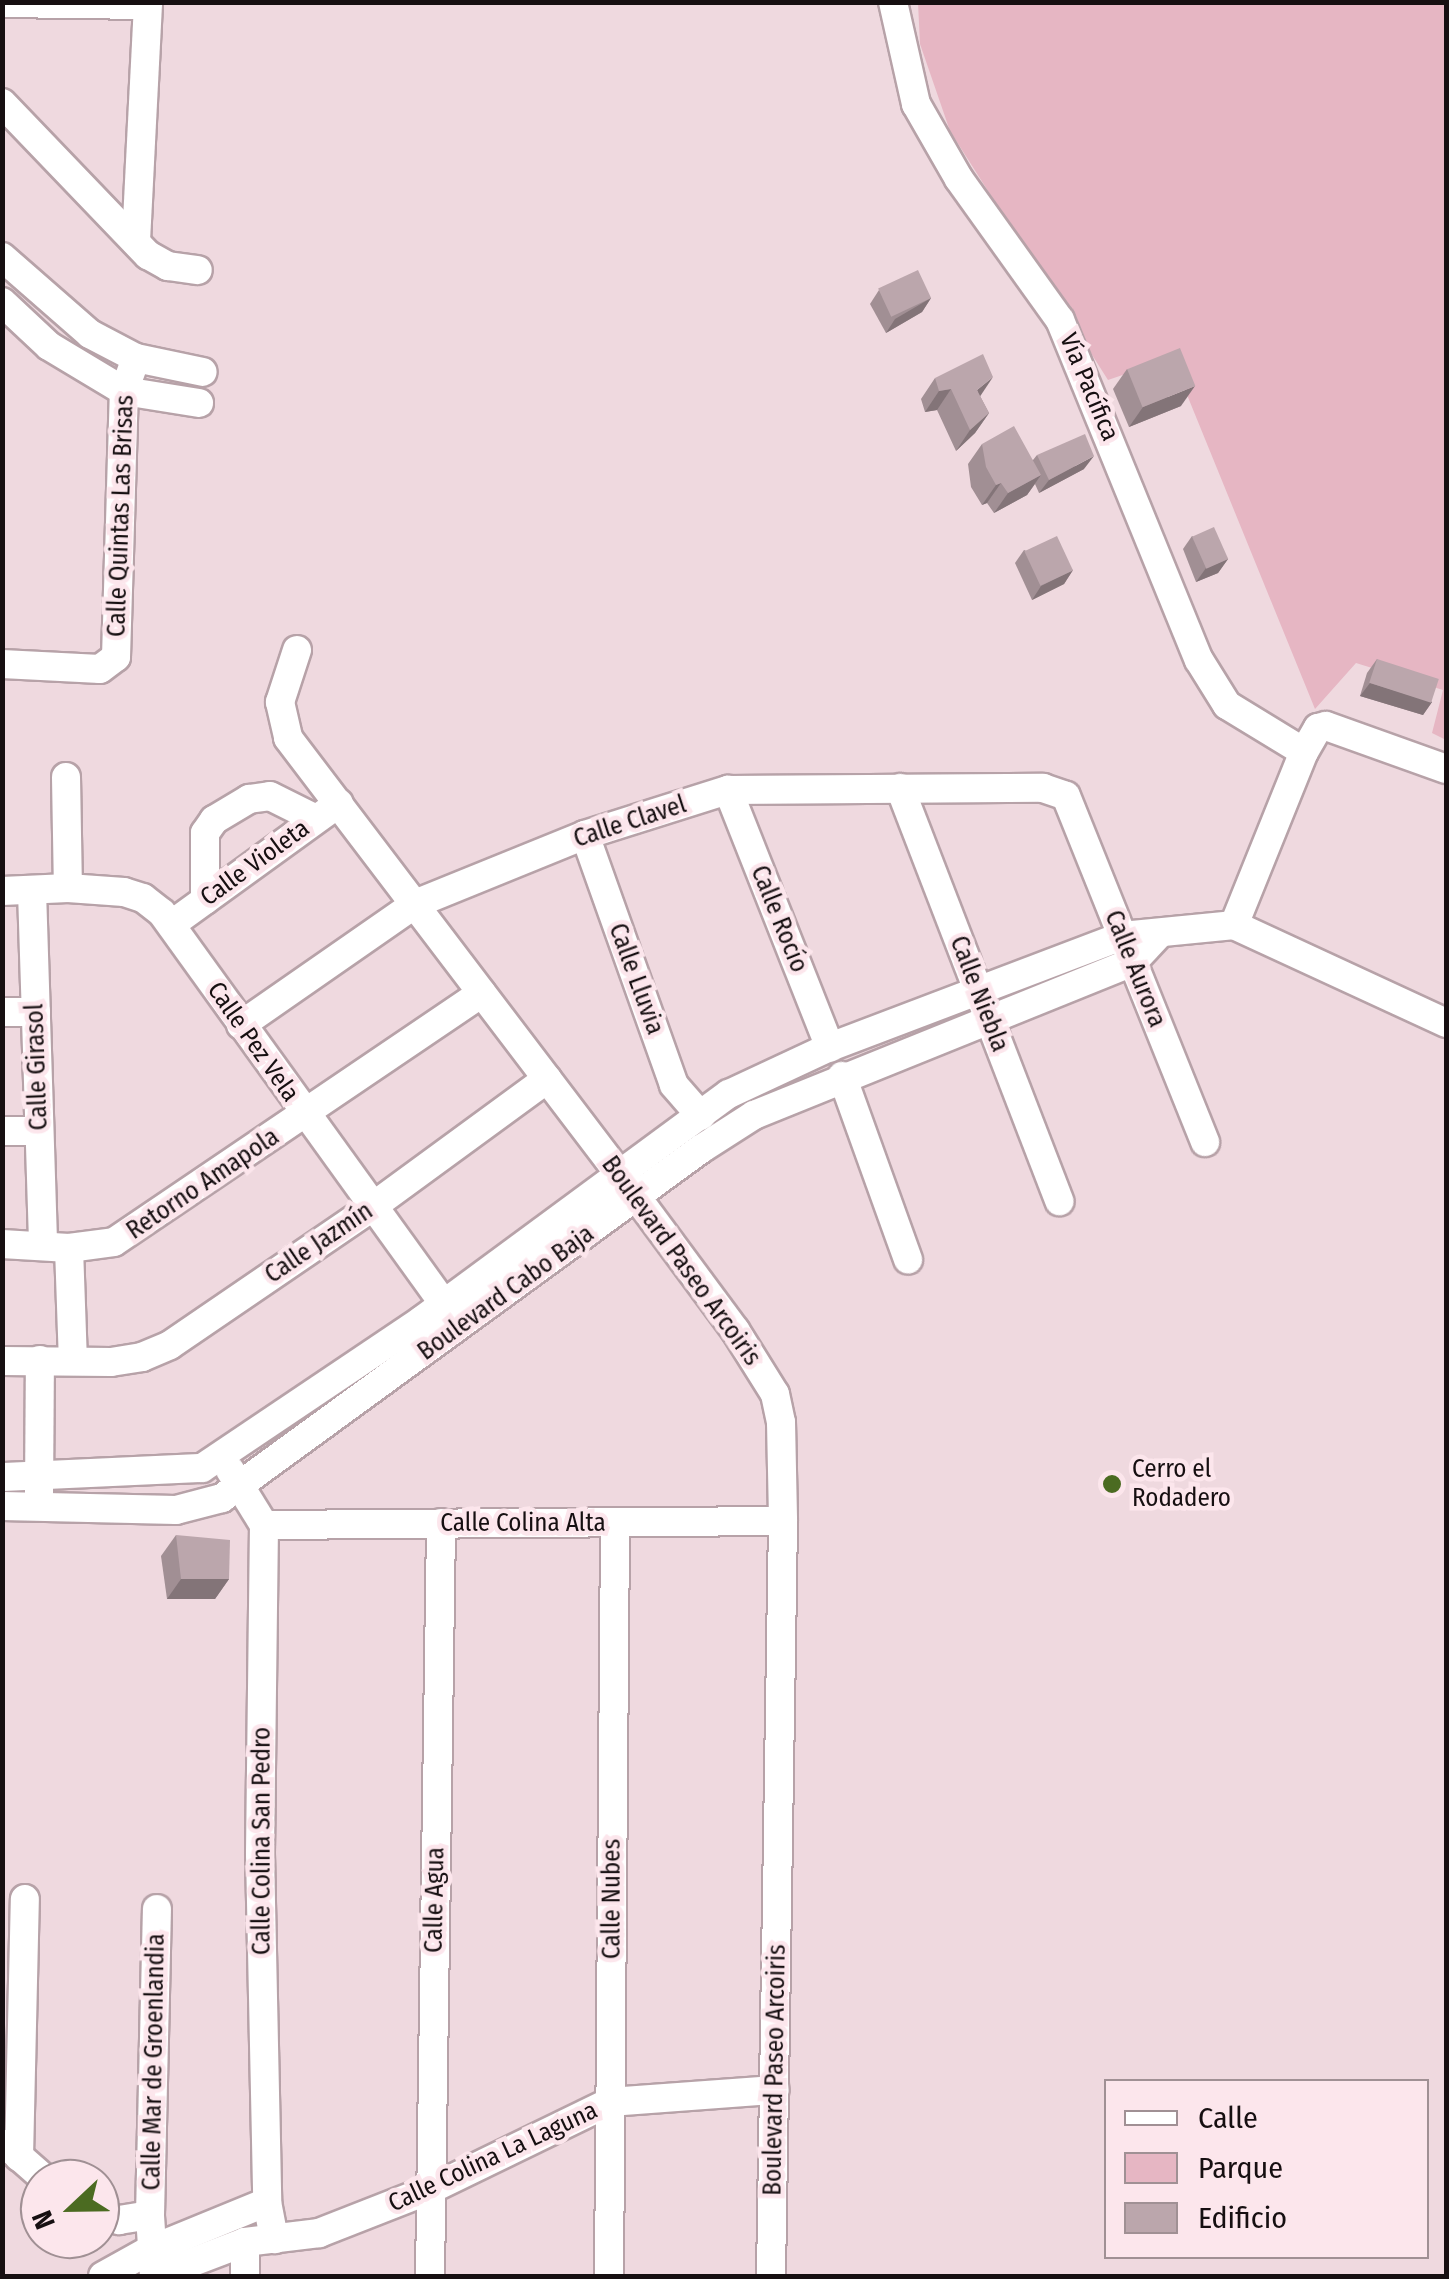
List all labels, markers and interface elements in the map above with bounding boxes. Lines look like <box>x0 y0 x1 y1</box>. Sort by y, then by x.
street label: Vía Pacífica <box>1053 329 1125 445</box>
street label: Calle Quintas Las Brisas <box>102 395 140 637</box>
street label: Calle Clavel <box>570 790 690 854</box>
street label: Calle Violeta <box>195 814 315 912</box>
street label: Calle Rocío <box>744 861 814 977</box>
street label: Calle Aurora <box>1098 906 1172 1032</box>
street label: Calle Lluvia <box>602 919 670 1039</box>
street label: Calle Niebla <box>943 932 1015 1056</box>
street label: Calle Pez Vela <box>201 976 305 1108</box>
street label: Calle Girasol <box>20 1003 54 1131</box>
street label: Retorno Amapola <box>121 1122 285 1246</box>
street label: Boulevard Paseo Arcoiris <box>595 1150 767 1372</box>
street label: Calle Jazmín <box>259 1196 379 1290</box>
street label: Boulevard Cabo Baja <box>412 1219 600 1367</box>
place label: Cerro el Rodadero <box>1132 1455 1231 1514</box>
marker: Cerro el Rodadero <box>1101 1473 1123 1495</box>
street label: Calle Colina Alta <box>440 1508 606 1538</box>
street label: Calle Colina San Pedro <box>247 1727 277 1955</box>
street label: Calle Nubes <box>597 1839 627 1959</box>
street label: Calle Agua <box>419 1847 451 1953</box>
street label: Calle Mar de Groenlandia <box>137 1933 171 2191</box>
street label: Boulevard Paseo Arcoiris <box>758 1944 792 2196</box>
legend <box>1104 2079 1429 2259</box>
street label: Calle Colina La Laguna <box>384 2095 602 2219</box>
text: Calle <box>1198 2100 1258 2136</box>
text: Parque <box>1198 2150 1283 2186</box>
north arrow <box>20 2159 120 2259</box>
text: Edificio <box>1198 2200 1287 2236</box>
text: N <box>25 2206 62 2234</box>

